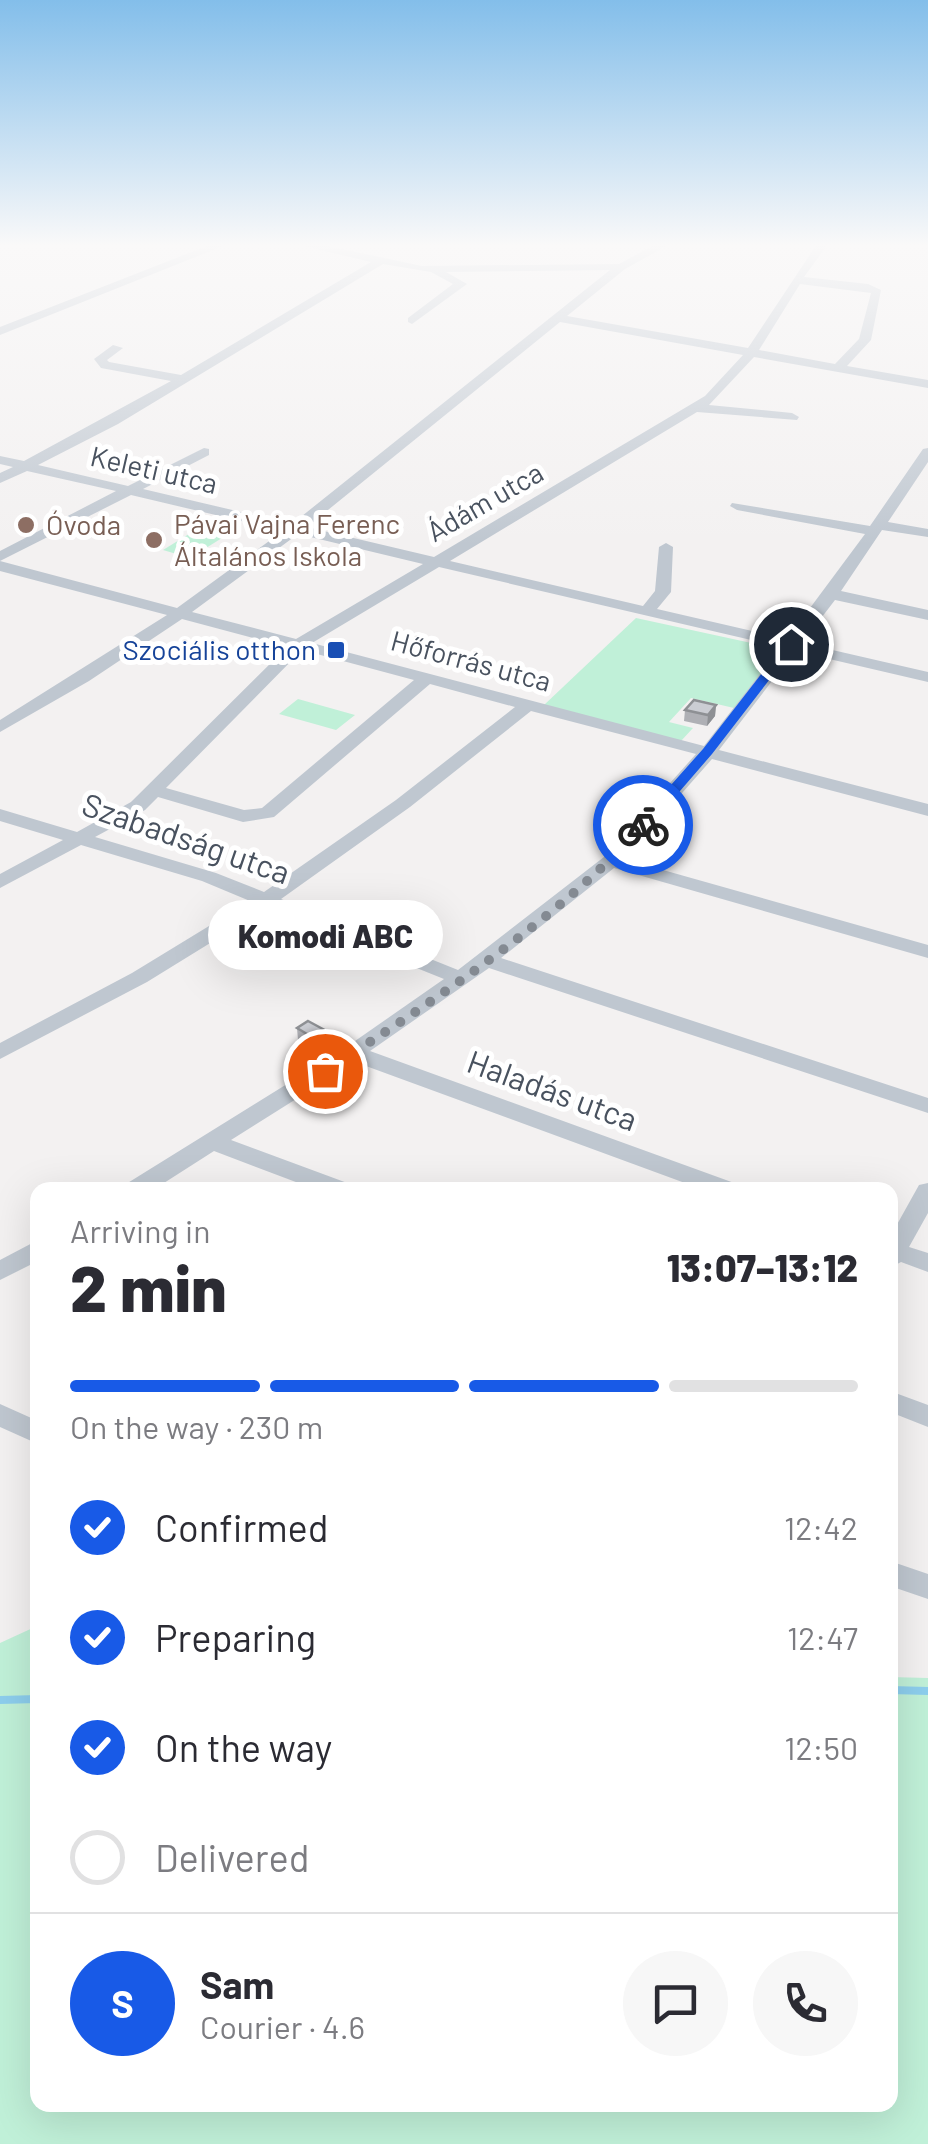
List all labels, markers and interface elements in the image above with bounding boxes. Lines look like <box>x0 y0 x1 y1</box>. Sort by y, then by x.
street label: Keleti utca <box>87 438 221 500</box>
street label: Ádám utca <box>420 454 549 548</box>
place label: Pávai Vajna Ferenc Általános Iskola <box>174 506 400 572</box>
place label: Óvoda <box>46 507 121 541</box>
marker: Óvoda <box>15 514 37 536</box>
marker: Pávai Vajna Ferenc Általános Iskola <box>143 529 165 551</box>
pin <box>749 602 834 687</box>
icon: home <box>764 617 819 672</box>
street label: Hőforrás utca <box>387 622 555 698</box>
place label: Szociális otthon <box>123 632 316 666</box>
marker: Szociális otthon <box>325 639 347 661</box>
courier <box>593 775 693 875</box>
street label: Szabadság utca <box>78 784 295 890</box>
icon: bike <box>616 798 671 853</box>
callout: Komodi ABC <box>208 901 442 971</box>
text: Komodi ABC <box>238 916 413 954</box>
pin <box>283 1029 368 1114</box>
street label: Haladás utca <box>463 1041 643 1137</box>
icon: bag <box>298 1044 353 1099</box>
text: Arriving in <box>70 1211 210 1249</box>
text: 13:07–13:12 <box>667 1244 858 1290</box>
text: 2 min <box>70 1247 227 1325</box>
text: On the way · 230 m <box>70 1407 323 1445</box>
icon: check <box>70 1500 125 1555</box>
text: Confirmed <box>155 1504 328 1550</box>
text: 12:42 <box>784 1508 858 1546</box>
icon: check <box>70 1610 125 1665</box>
text: Preparing <box>155 1614 316 1660</box>
text: 12:47 <box>787 1618 858 1656</box>
icon: check <box>70 1720 125 1775</box>
text: On the way <box>155 1724 332 1770</box>
text: 12:50 <box>784 1728 858 1766</box>
text: Delivered <box>155 1834 309 1880</box>
button: chat <box>623 1951 728 2056</box>
button: phone <box>753 1951 858 2056</box>
text: Sam <box>200 1961 274 2007</box>
text: S <box>111 1980 134 2026</box>
text: Courier · 4.6 <box>200 2007 365 2045</box>

